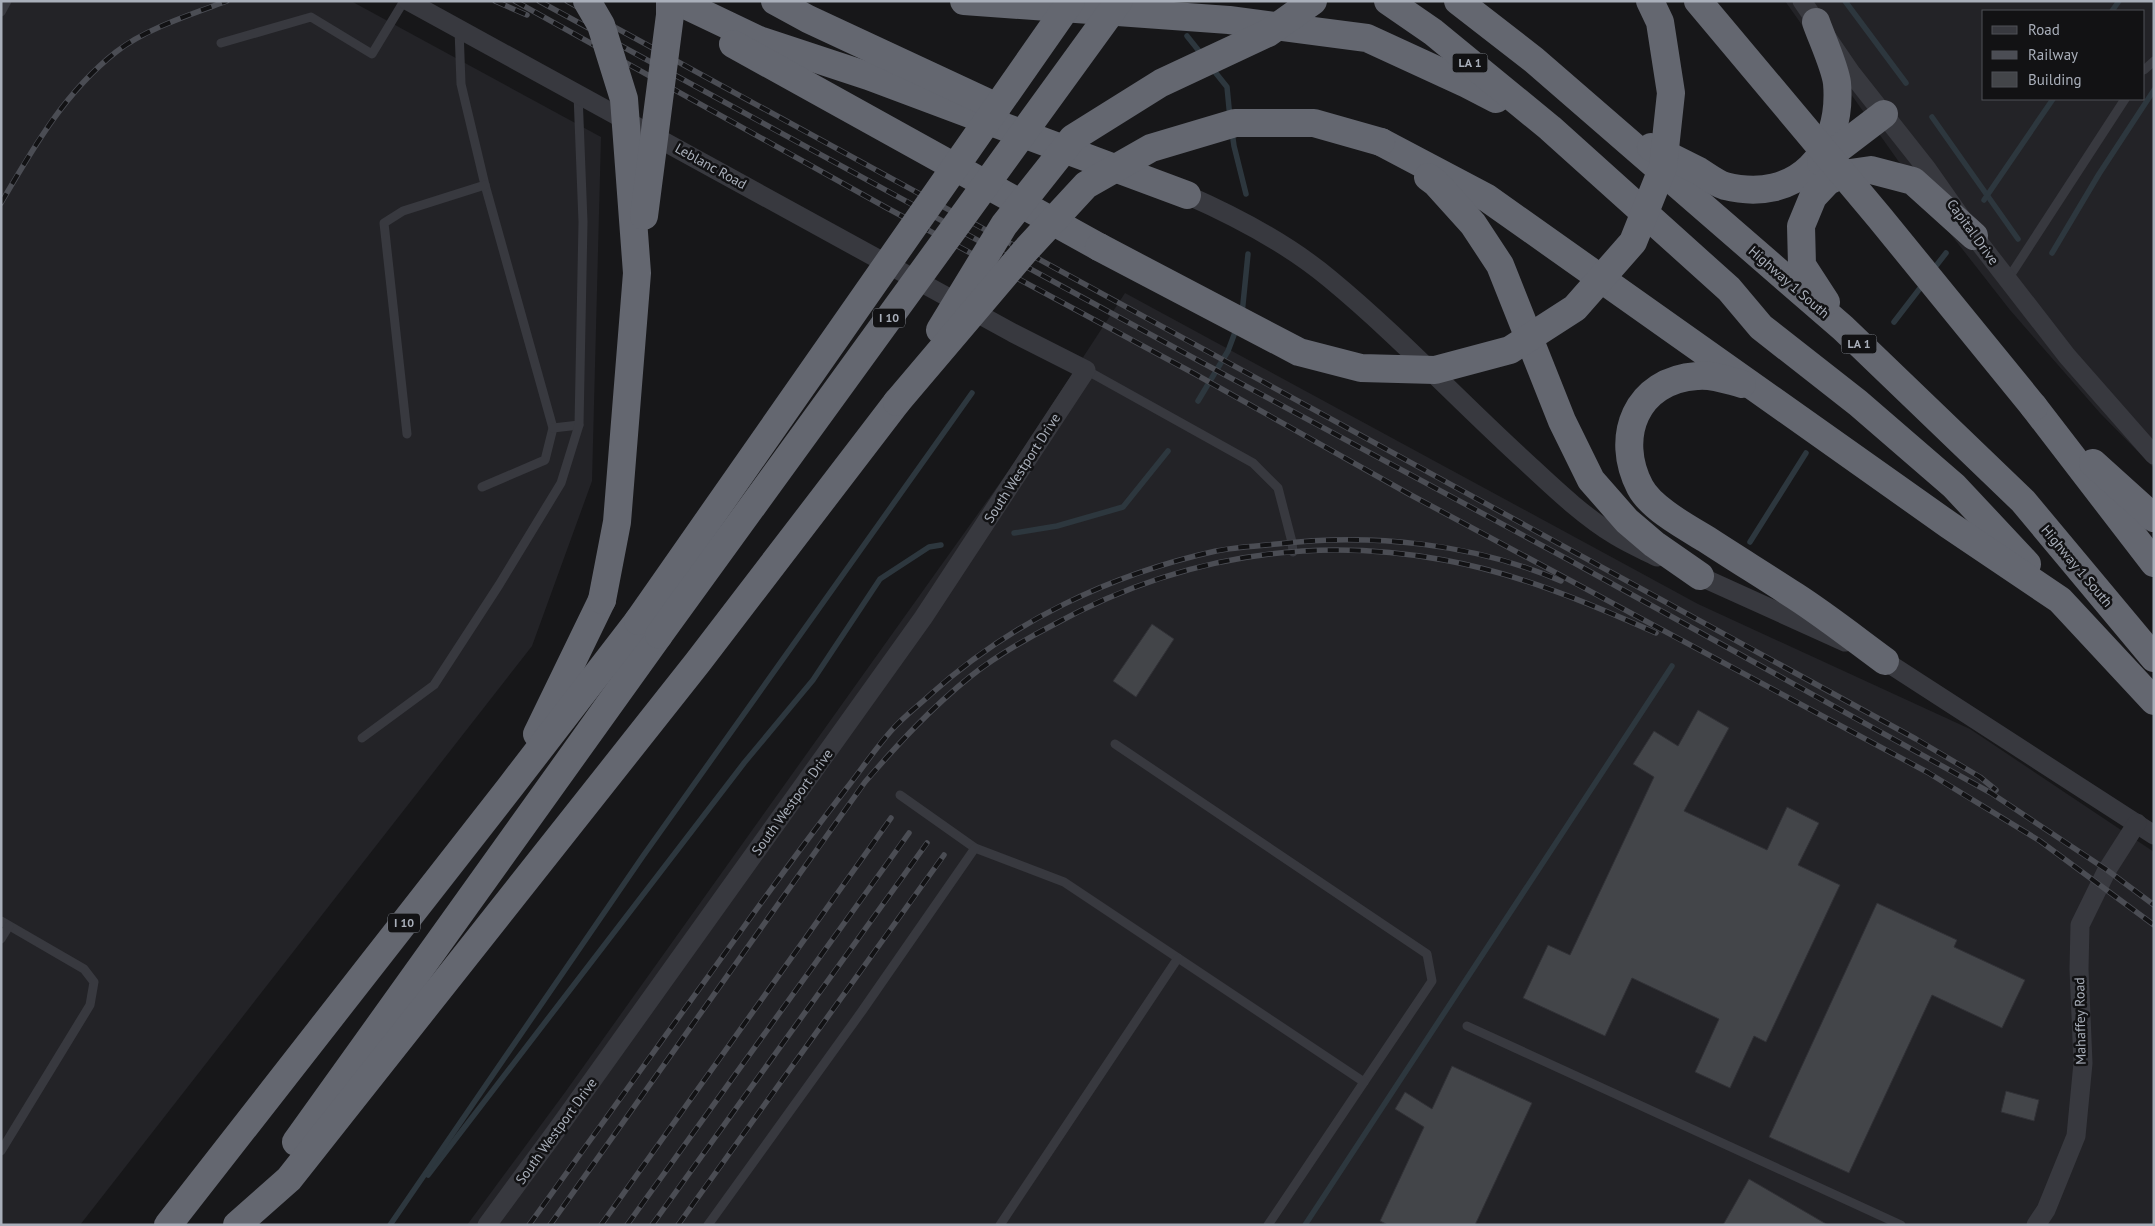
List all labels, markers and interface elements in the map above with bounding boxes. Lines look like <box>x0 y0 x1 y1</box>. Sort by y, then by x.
legend <box>1982 10 2145 100</box>
text: Road <box>2028 20 2060 39</box>
text: Railway <box>2028 45 2078 64</box>
road number: LA 1 <box>1452 54 1488 72</box>
text: Building <box>2028 70 2082 89</box>
street label: Leblanc Road <box>672 139 750 193</box>
street label: Capital Drive <box>1943 196 2003 268</box>
street label: Highway 1 South <box>1745 242 1833 322</box>
road number: I 10 <box>873 308 905 328</box>
road number: LA 1 <box>1842 334 1876 354</box>
street label: South Westport Drive <box>980 410 1064 526</box>
street label: Highway 1 South <box>2037 521 2117 611</box>
street label: South Westport Drive <box>747 745 837 859</box>
road number: I 10 <box>388 914 420 932</box>
street label: Mahaffey Road <box>2070 977 2090 1065</box>
street label: South Westport Drive <box>511 1074 601 1188</box>

